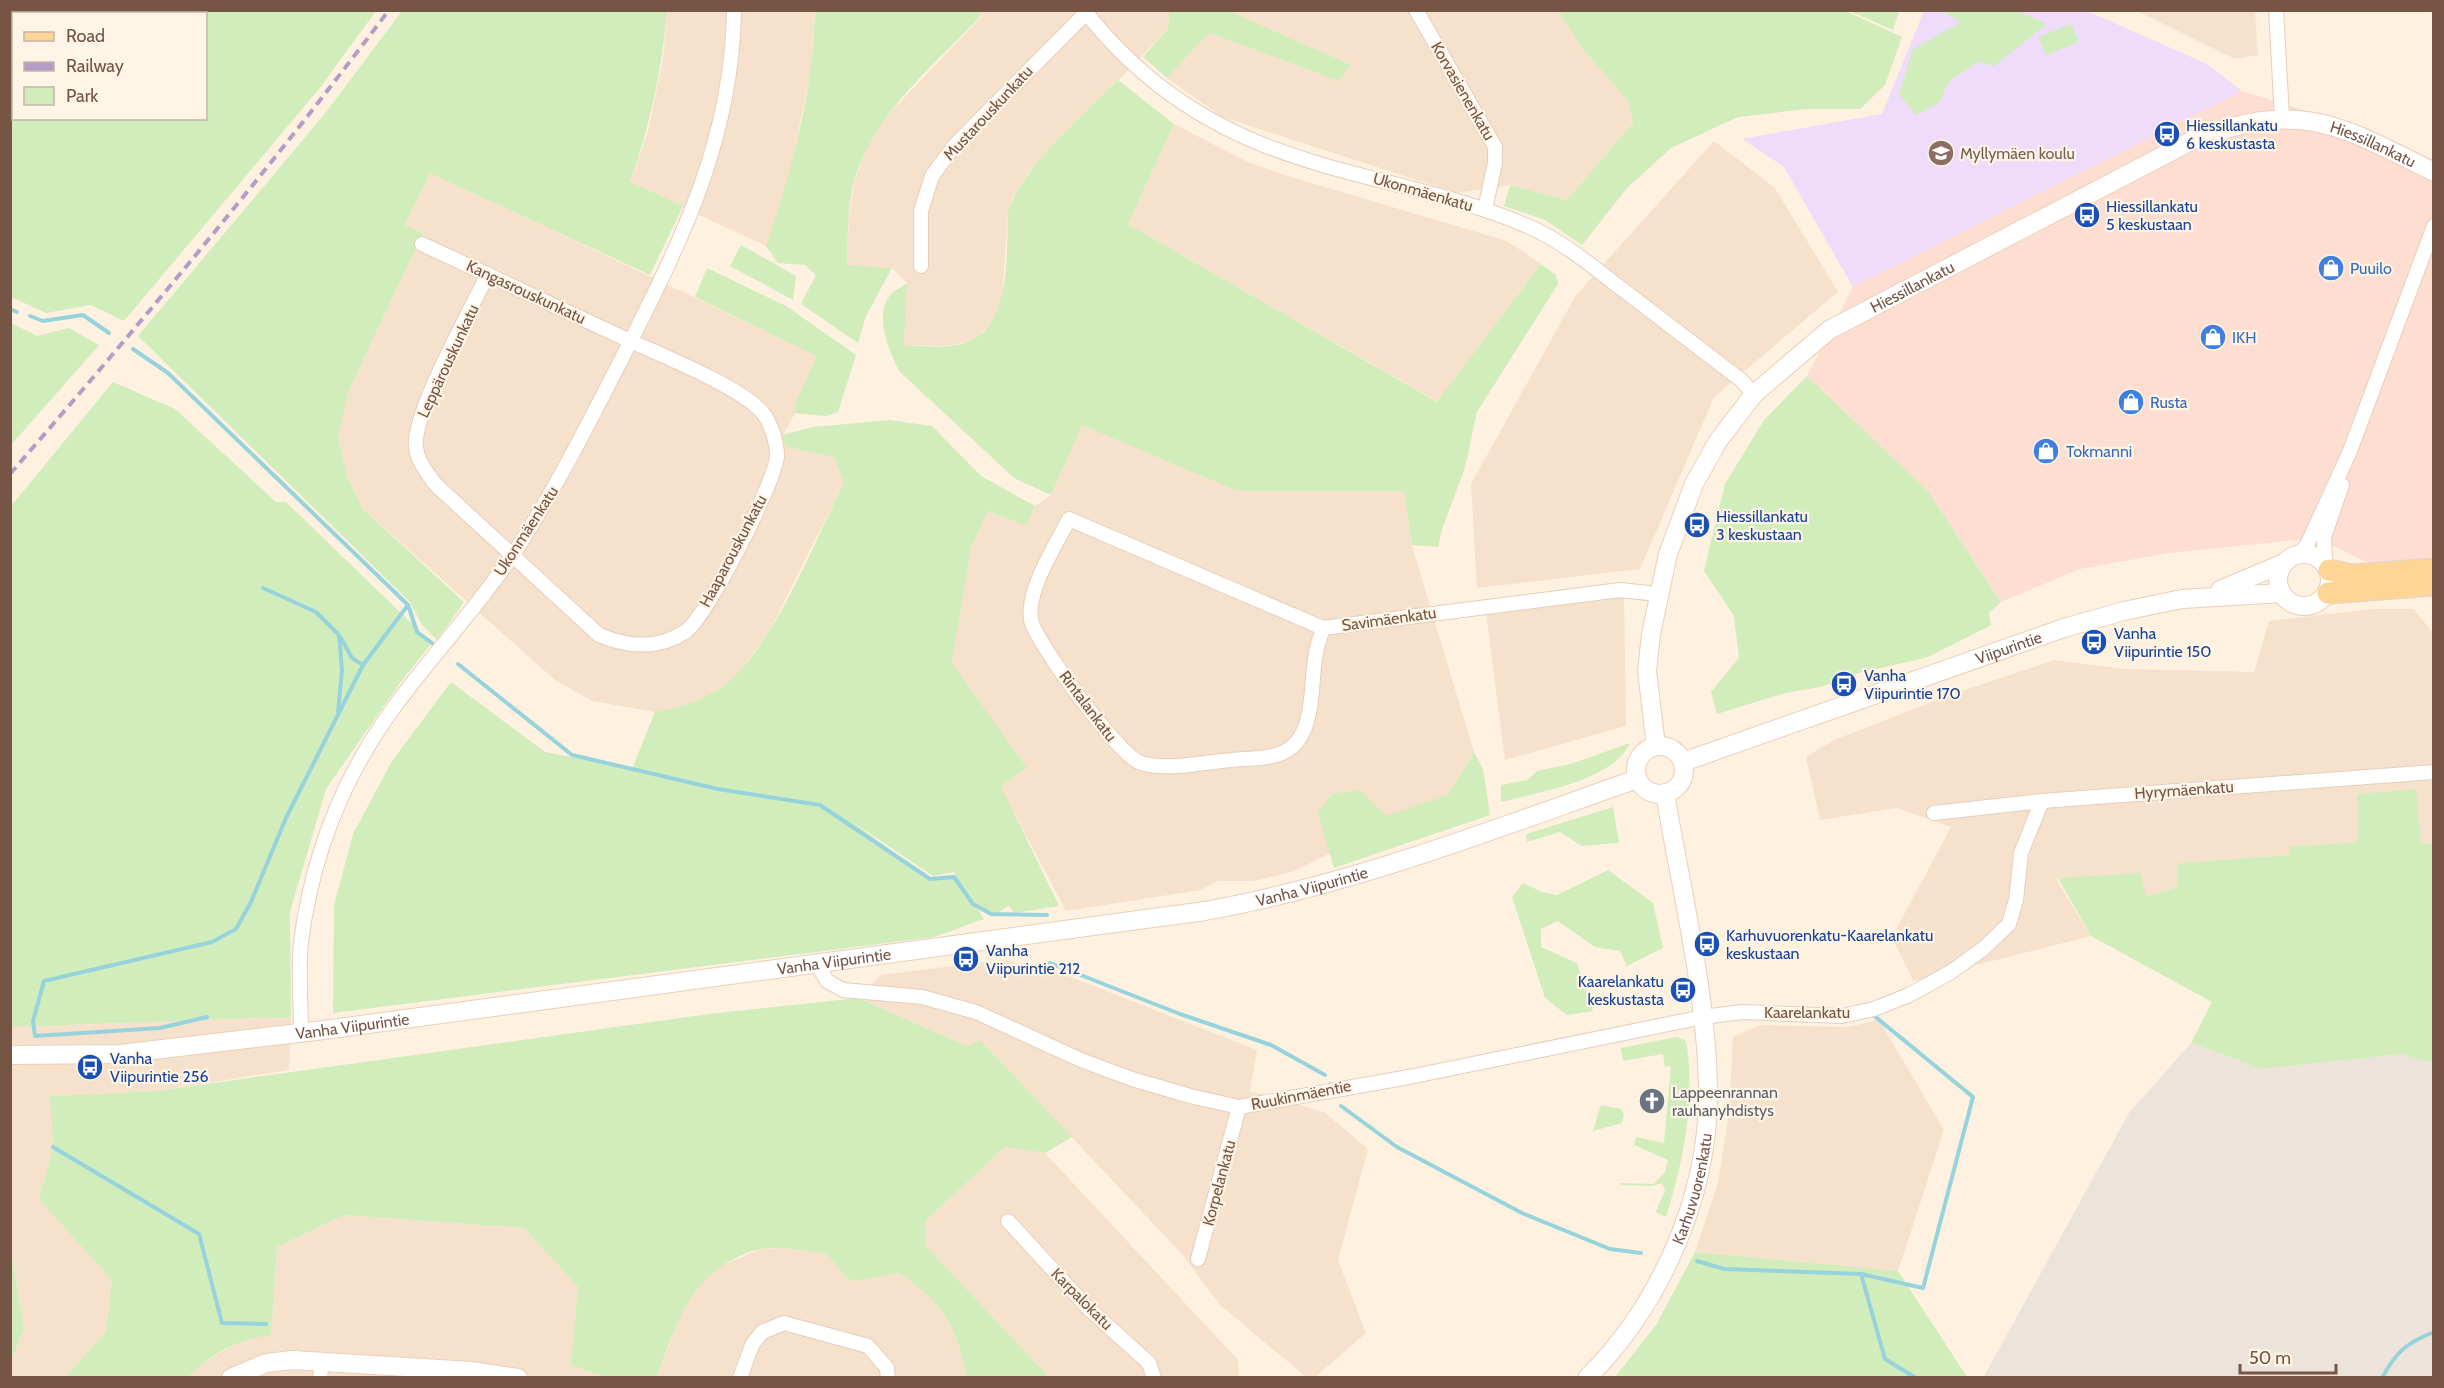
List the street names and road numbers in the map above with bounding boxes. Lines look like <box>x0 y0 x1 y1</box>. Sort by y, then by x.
street label: Korvasienenkatu <box>1427 38 1499 144</box>
street label: Mustarouskunkatu <box>939 62 1037 164</box>
street label: Hiessillankatu <box>2328 117 2419 171</box>
street label: Ukonmäenkatu <box>1371 169 1475 215</box>
street label: Kangasrouskunkatu <box>463 256 589 328</box>
street label: Hiessillankatu <box>1867 257 1957 316</box>
street label: Leppärouskunkatu <box>413 301 483 421</box>
street label: Ukonmäenkatu <box>490 483 562 579</box>
street label: Haaparouskunkatu <box>695 492 771 610</box>
street label: Savimäenkatu <box>1341 603 1437 635</box>
street label: Viipurintie <box>1973 627 2044 668</box>
street label: Rintalankatu <box>1055 667 1121 745</box>
street label: Hyrymäenkatu <box>2134 777 2234 803</box>
street label: Vanha Viipurintie <box>1254 862 1370 910</box>
street label: Vanha Viipurintie <box>776 944 892 978</box>
street label: Kaarelankatu <box>1764 1003 1850 1022</box>
street label: Vanha Viipurintie <box>294 1009 410 1043</box>
street label: Ruukinmäentie <box>1249 1076 1353 1114</box>
street label: Karhuvuorenkatu <box>1668 1132 1715 1247</box>
street label: Korpelankatu <box>1198 1138 1240 1228</box>
street label: Karpalokatu <box>1047 1264 1117 1334</box>

